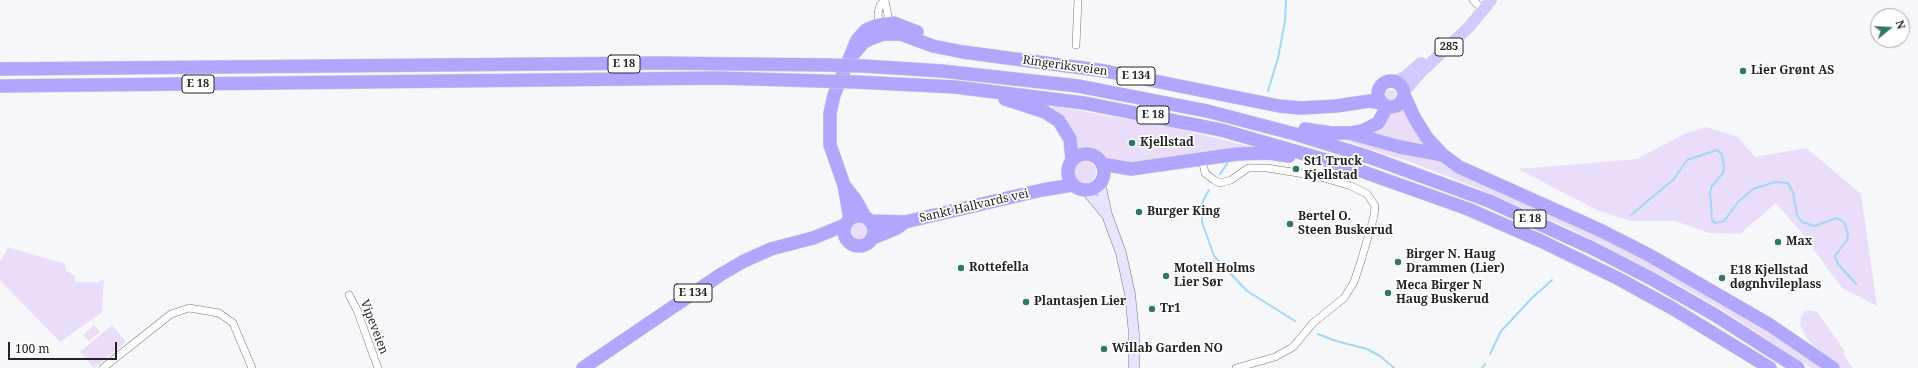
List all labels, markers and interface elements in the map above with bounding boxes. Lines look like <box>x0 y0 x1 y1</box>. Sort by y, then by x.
north arrow <box>1870 8 1910 48</box>
text: N <box>1892 18 1909 31</box>
road number: 285 <box>1435 38 1463 56</box>
street label: Ringeriksveien <box>1022 53 1108 79</box>
road number: E 18 <box>608 55 640 73</box>
place label: Lier Grønt AS <box>1751 64 1834 78</box>
marker: Lier Grønt AS <box>1738 66 1748 76</box>
road number: E 134 <box>1117 67 1155 85</box>
road number: E 18 <box>182 75 214 93</box>
road number: E 18 <box>1137 106 1169 124</box>
place label: Kjellstad <box>1140 136 1194 150</box>
marker: Kjellstad <box>1127 138 1137 148</box>
place label: St1 Truck Kjellstad <box>1304 155 1362 183</box>
marker: St1 Truck Kjellstad <box>1291 164 1301 174</box>
street label: Sankt Hallvards vei <box>918 186 1030 226</box>
place label: Burger King <box>1147 205 1220 219</box>
marker: Burger King <box>1134 207 1144 217</box>
place label: Bertel O. Steen Buskerud <box>1298 210 1393 238</box>
road number: E 18 <box>1514 210 1546 228</box>
marker: Bertel O. Steen Buskerud <box>1285 219 1295 229</box>
place label: Max <box>1786 235 1812 249</box>
marker: Max <box>1773 237 1783 247</box>
place label: Birger N. Haug Drammen (Lier) <box>1406 248 1505 276</box>
marker: Birger N. Haug Drammen (Lier) <box>1393 257 1403 267</box>
place label: Rottefella <box>969 261 1029 275</box>
place label: Motell Holms Lier Sør <box>1174 262 1255 290</box>
marker: Rottefella <box>956 263 966 273</box>
place label: E18 Kjellstad døgnhvileplass <box>1730 264 1821 292</box>
marker: Motell Holms Lier Sør <box>1161 271 1171 281</box>
marker: E18 Kjellstad døgnhvileplass <box>1717 273 1727 283</box>
place label: Meca Birger N Haug Buskerud <box>1396 279 1489 307</box>
road number: E 134 <box>674 284 712 302</box>
marker: Meca Birger N Haug Buskerud <box>1383 288 1393 298</box>
place label: Plantasjen Lier <box>1034 295 1126 309</box>
marker: Plantasjen Lier <box>1021 297 1031 307</box>
street label: Vipeveien <box>357 298 391 356</box>
place label: Tr1 <box>1160 302 1181 316</box>
marker: Tr1 <box>1147 304 1157 314</box>
scale bar <box>10 334 119 360</box>
text: 100 m <box>15 340 50 357</box>
place label: Willab Garden NO <box>1112 342 1223 356</box>
marker: Willab Garden NO <box>1099 344 1109 354</box>

